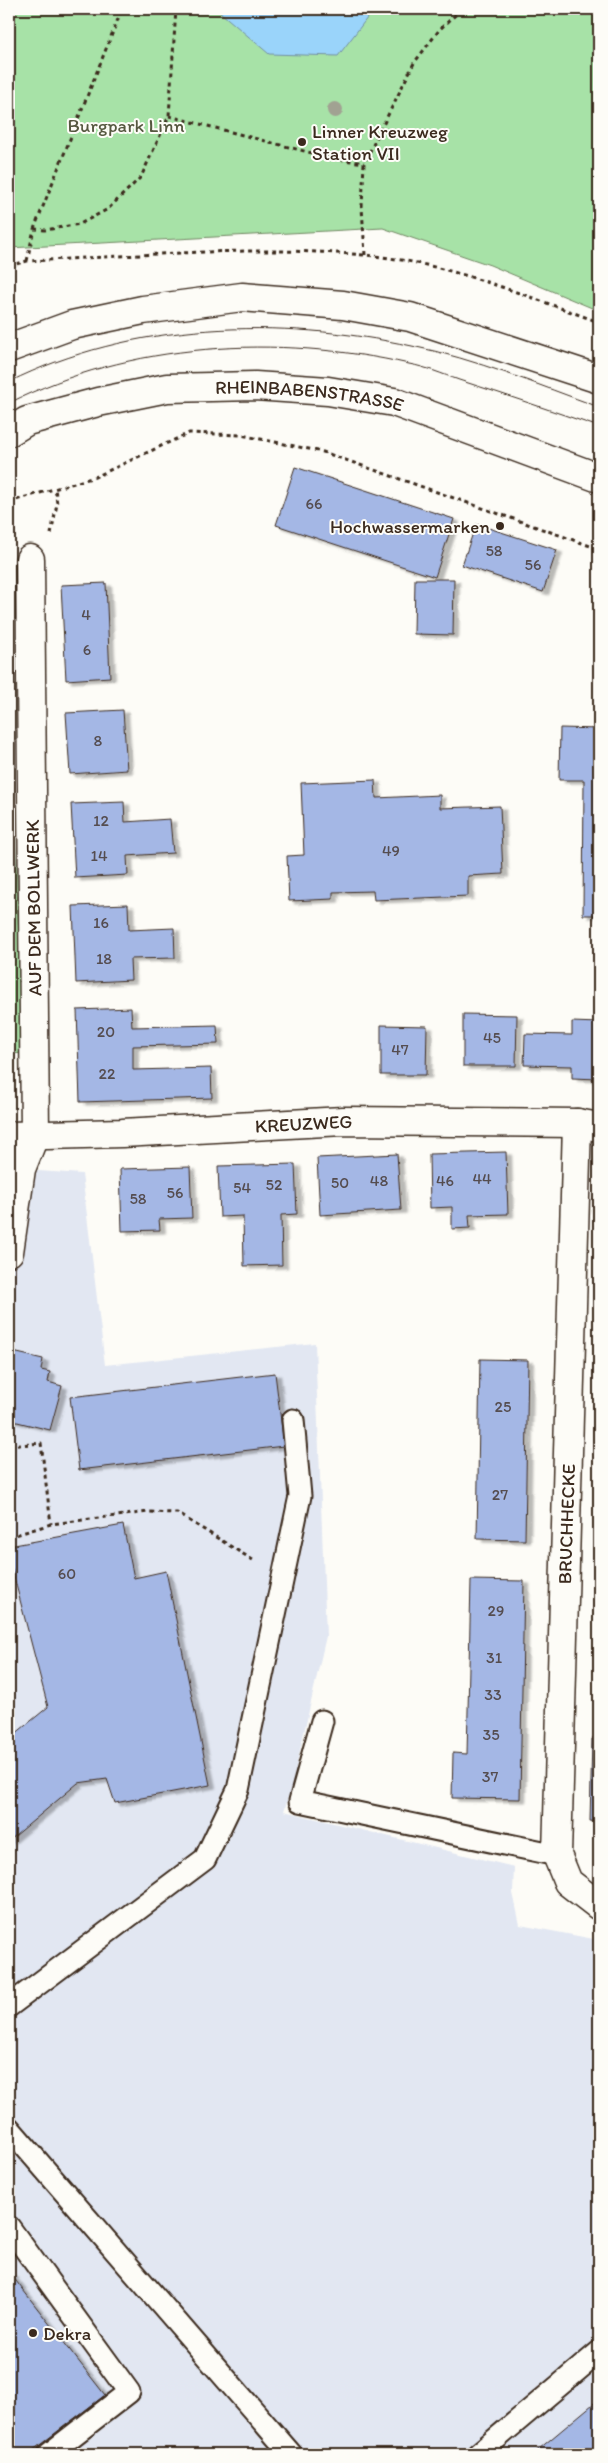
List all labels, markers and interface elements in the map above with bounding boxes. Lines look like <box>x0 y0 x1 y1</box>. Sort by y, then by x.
park label: Burgpark Linn <box>68 114 185 137</box>
place label: Linner Kreuzweg Station VII <box>312 120 448 165</box>
marker: Linner Kreuzweg Station VII <box>296 136 308 148</box>
street label: RHEINBABENSTRASSE <box>215 375 407 417</box>
house number: 66 <box>306 494 322 513</box>
place label: Hochwassermarken <box>330 515 490 538</box>
marker: Hochwassermarken <box>494 520 506 532</box>
house number: 58 <box>485 541 503 560</box>
house number: 56 <box>525 555 541 574</box>
house number: 4 <box>81 605 91 624</box>
house number: 6 <box>83 640 91 659</box>
house number: 8 <box>94 731 103 750</box>
house number: 12 <box>93 811 110 830</box>
street label: AUF DEM BOLLWERK <box>20 819 47 996</box>
house number: 49 <box>382 841 400 860</box>
house number: 14 <box>90 846 108 865</box>
house number: 16 <box>93 913 109 932</box>
house number: 18 <box>96 949 112 968</box>
house number: 20 <box>97 1022 115 1041</box>
house number: 45 <box>483 1028 501 1047</box>
house number: 47 <box>391 1040 409 1059</box>
house number: 22 <box>99 1064 116 1083</box>
street label: KREUZWEG <box>254 1110 353 1138</box>
house number: 44 <box>472 1169 492 1188</box>
house number: 48 <box>370 1171 388 1190</box>
house number: 46 <box>436 1171 454 1190</box>
house number: 50 <box>331 1173 349 1192</box>
house number: 52 <box>266 1175 283 1194</box>
house number: 54 <box>233 1178 251 1197</box>
house number: 56 <box>167 1183 183 1202</box>
house number: 58 <box>129 1189 147 1208</box>
house number: 25 <box>495 1397 511 1416</box>
street label: BRUCHHECKE <box>553 1463 580 1585</box>
house number: 27 <box>492 1485 508 1504</box>
house number: 60 <box>58 1564 76 1583</box>
house number: 29 <box>488 1601 504 1620</box>
house number: 31 <box>486 1648 503 1667</box>
house number: 33 <box>484 1685 502 1704</box>
house number: 35 <box>482 1725 500 1744</box>
house number: 37 <box>482 1767 498 1786</box>
place label: Dekra <box>43 2322 91 2345</box>
marker: Dekra <box>27 2327 39 2339</box>

